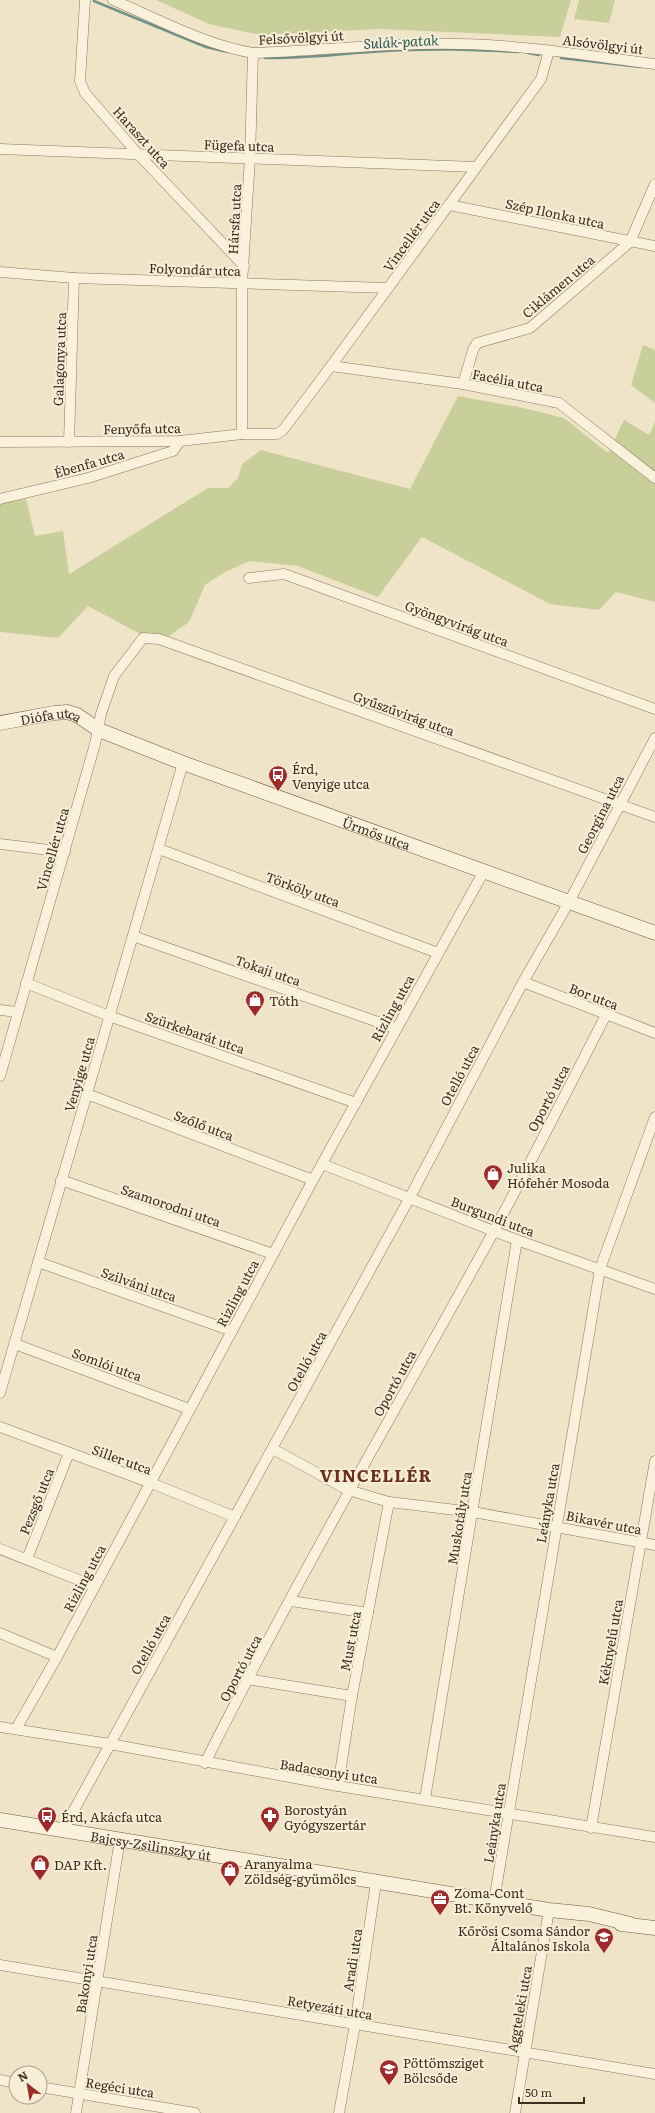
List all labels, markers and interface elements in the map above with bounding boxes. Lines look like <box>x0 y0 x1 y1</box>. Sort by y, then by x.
street label: Felsővölgyi út <box>258 25 345 49</box>
water label: Sulák-patak <box>363 29 439 53</box>
street label: Alsóvölgyi út <box>562 30 645 58</box>
street label: Haraszt utca <box>109 102 175 172</box>
street label: Fügefa utca <box>203 134 275 156</box>
street label: Hársfa utca <box>223 183 245 255</box>
street label: Szép Ilonka utca <box>504 193 606 233</box>
street label: Vincellér utca <box>378 195 444 275</box>
street label: Ciklámen utca <box>518 250 598 322</box>
street label: Folyondár utca <box>149 258 241 280</box>
street label: Galagonya utca <box>48 312 70 406</box>
street label: Facélia utca <box>471 364 545 396</box>
street label: Fenyőfa utca <box>103 418 181 438</box>
street label: Ébenfa utca <box>52 444 126 482</box>
street label: Gyöngyvirág utca <box>402 595 512 651</box>
street label: Gyűszűvirág utca <box>351 686 457 740</box>
street label: Diófa utca <box>18 702 87 729</box>
place label: Érd, Venyige utca <box>292 759 370 793</box>
bus stop icon: Érd, Venyige utca <box>267 764 289 792</box>
street label: Georgina utca <box>572 771 628 857</box>
street label: Vincellér utca <box>31 805 73 893</box>
street label: Ürmös utca <box>340 812 413 854</box>
street label: Törköly utca <box>263 867 343 911</box>
street label: Tokaji utca <box>233 950 303 990</box>
street label: Rizling utca <box>366 971 418 1045</box>
street label: Bor utca <box>567 978 621 1014</box>
shop icon: Tóth <box>244 989 266 1017</box>
place label: Tóth <box>269 991 299 1010</box>
street label: Szürkebarát utca <box>143 1006 247 1058</box>
street label: Venyige utca <box>59 1034 99 1114</box>
street label: Otelló utca <box>435 1041 483 1109</box>
street label: Oportó utca <box>522 1061 574 1135</box>
street label: Szőlő utca <box>171 1105 237 1145</box>
place label: Julika Hófehér Mosoda <box>507 1158 609 1192</box>
shop icon: Julika Hófehér Mosoda <box>482 1163 504 1191</box>
street label: Szamorodni utca <box>118 1179 224 1231</box>
street label: Burgundi utca <box>448 1191 538 1241</box>
street label: Rizling utca <box>211 1256 263 1330</box>
street label: Szilváni utca <box>99 1262 179 1306</box>
street label: Otelló utca <box>281 1327 331 1395</box>
street label: Somlói utca <box>69 1343 145 1385</box>
street label: Oportó utca <box>368 1346 420 1420</box>
street label: Siller utca <box>89 1439 155 1479</box>
street label: Leányka utca <box>531 1461 563 1545</box>
district label: VINCELLÉR <box>320 1462 432 1487</box>
street label: Pezsgő utca <box>14 1465 58 1537</box>
street label: Muskotály utca <box>442 1470 476 1566</box>
street label: Bikavér utca <box>565 1505 643 1539</box>
street label: Rizling utca <box>58 1541 110 1615</box>
street label: Kéknyelű utca <box>593 1597 627 1687</box>
street label: Must utca <box>335 1609 365 1673</box>
street label: Otelló utca <box>125 1610 175 1678</box>
street label: Oportó utca <box>214 1631 266 1705</box>
street label: Badacsonyi utca <box>279 1754 379 1788</box>
street label: Leányka utca <box>478 1782 510 1864</box>
place label: Borostyán Gyógyszertár <box>284 1800 367 1834</box>
bus stop icon: Érd, Akácfa utca <box>36 1805 58 1833</box>
pharmacy icon: Borostyán Gyógyszertár <box>259 1805 281 1833</box>
place label: Érd, Akácfa utca <box>61 1807 162 1826</box>
street label: Bajcsy-Zsilinszky út <box>89 1825 214 1864</box>
shop icon: DAP Kft. <box>29 1853 51 1881</box>
place label: Aranyalma Zöldség-gyümölcs <box>244 1854 356 1888</box>
place label: DAP Kft. <box>54 1855 107 1874</box>
shop icon: Aranyalma Zöldség-gyümölcs <box>219 1859 241 1887</box>
place label: Zoma-Cont Bt. Könyvelő <box>454 1883 533 1917</box>
office icon: Zoma-Cont Bt. Könyvelő <box>429 1888 451 1916</box>
place label: Kőrösi Csoma Sándor Általános Iskola <box>458 1921 591 1955</box>
school or university icon: Kőrösi Csoma Sándor Általános Iskola <box>593 1926 615 1954</box>
street label: Aradi utca <box>338 1927 366 1993</box>
street label: Bakonyi utca <box>70 1933 102 2015</box>
street label: Aggteleki utca <box>502 1964 536 2054</box>
street label: Retyezáti utca <box>286 1990 374 2024</box>
place label: Pöttömsziget Bölcsőde <box>403 2053 485 2087</box>
school or university icon: Pöttömsziget Bölcsőde <box>378 2058 400 2086</box>
north arrow <box>8 2065 48 2105</box>
text: N <box>14 2066 30 2085</box>
street label: Regéci utca <box>84 2072 156 2102</box>
scale bar <box>519 2079 584 2105</box>
text: 50 m <box>525 2083 552 2101</box>

